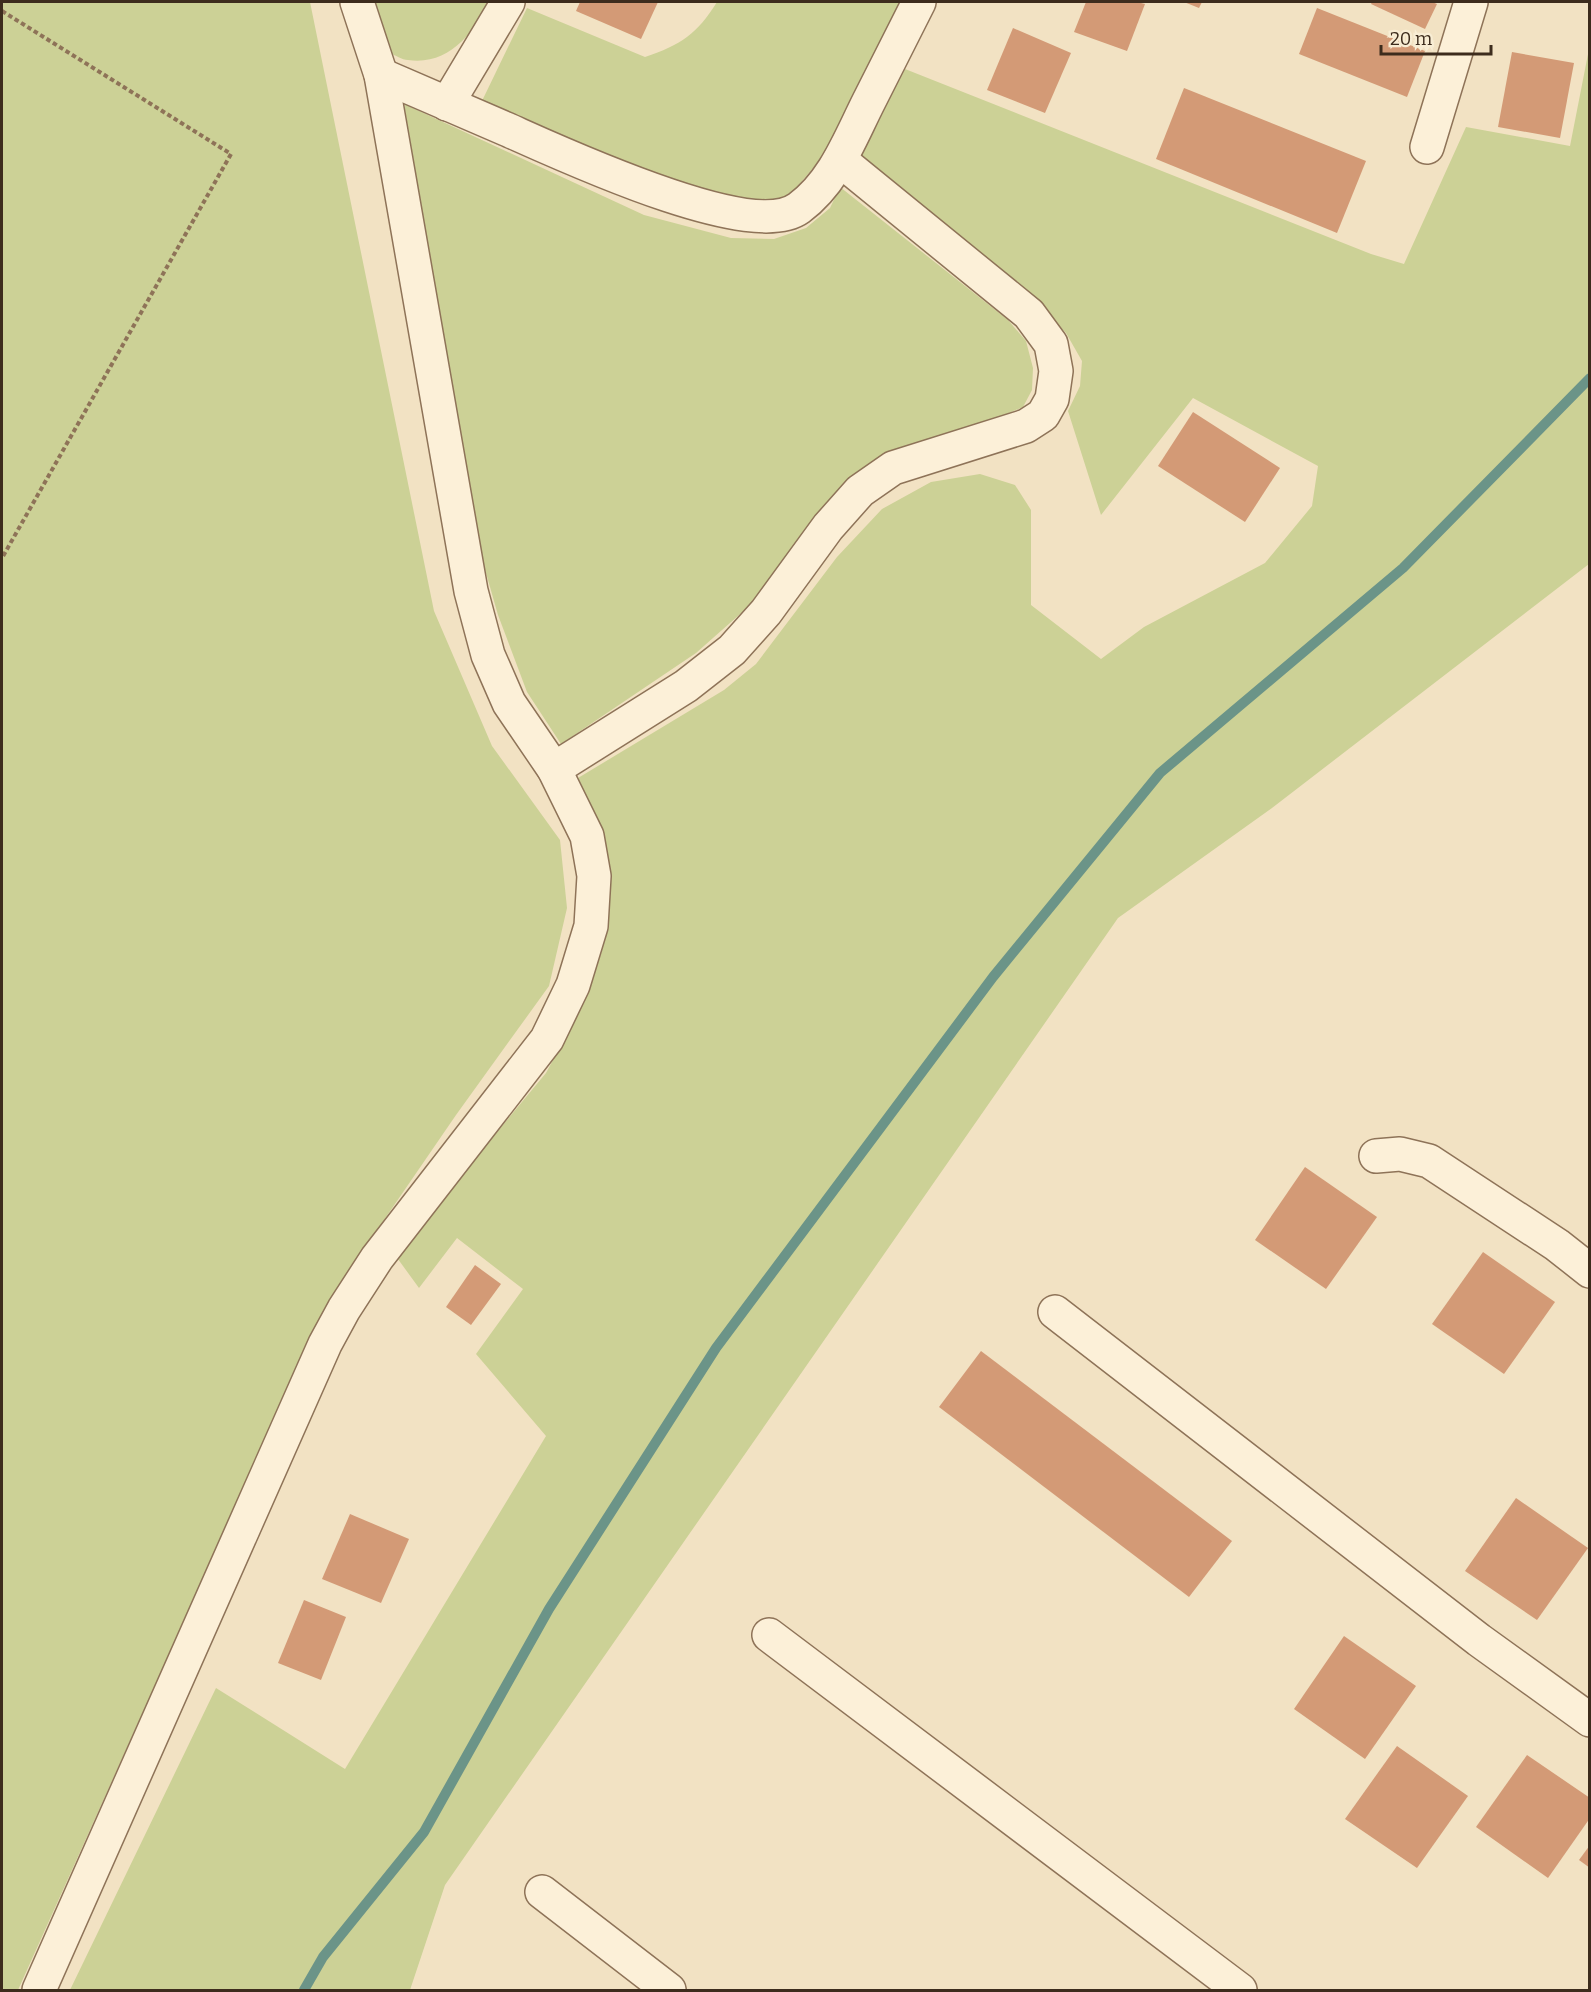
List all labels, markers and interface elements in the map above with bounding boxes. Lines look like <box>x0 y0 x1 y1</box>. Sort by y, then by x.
scale bar <box>1381 18 1490 56</box>
text: 20 m <box>1390 28 1432 50</box>

